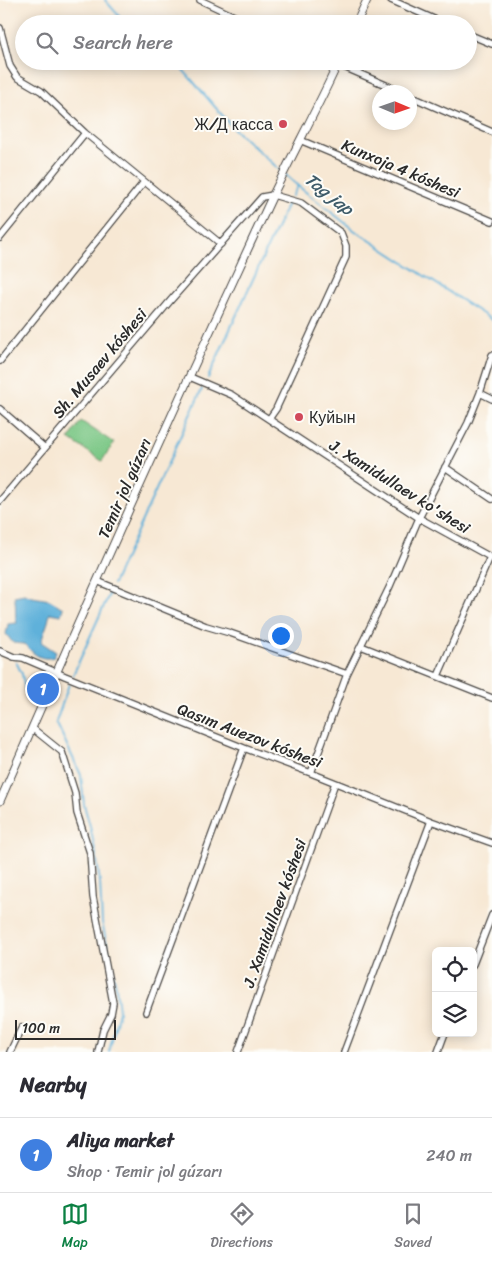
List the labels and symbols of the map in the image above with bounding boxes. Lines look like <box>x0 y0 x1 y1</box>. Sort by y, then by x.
north arrow <box>372 85 417 130</box>
place label: Ж/Д касса <box>194 110 273 139</box>
marker: Ж/Д касса <box>277 118 289 130</box>
street label: Kunxoja 4 kóshesi <box>337 130 465 207</box>
water label: Tag jap <box>297 164 362 225</box>
street label: Sh. Musaev kóshesi <box>44 301 155 425</box>
place label: Куйын <box>309 403 356 432</box>
marker: Куйын <box>293 411 305 423</box>
street label: J. Xamidullaev ko'shesi <box>323 431 477 542</box>
street label: Temir jol gúzarı <box>89 433 160 543</box>
your location <box>268 623 294 649</box>
pin: 1 <box>27 670 59 708</box>
street label: Qasım Auezov kóshesi <box>173 694 327 777</box>
street label: J. Xamidullaev kóshesi <box>234 834 315 992</box>
scale bar <box>15 1017 116 1040</box>

